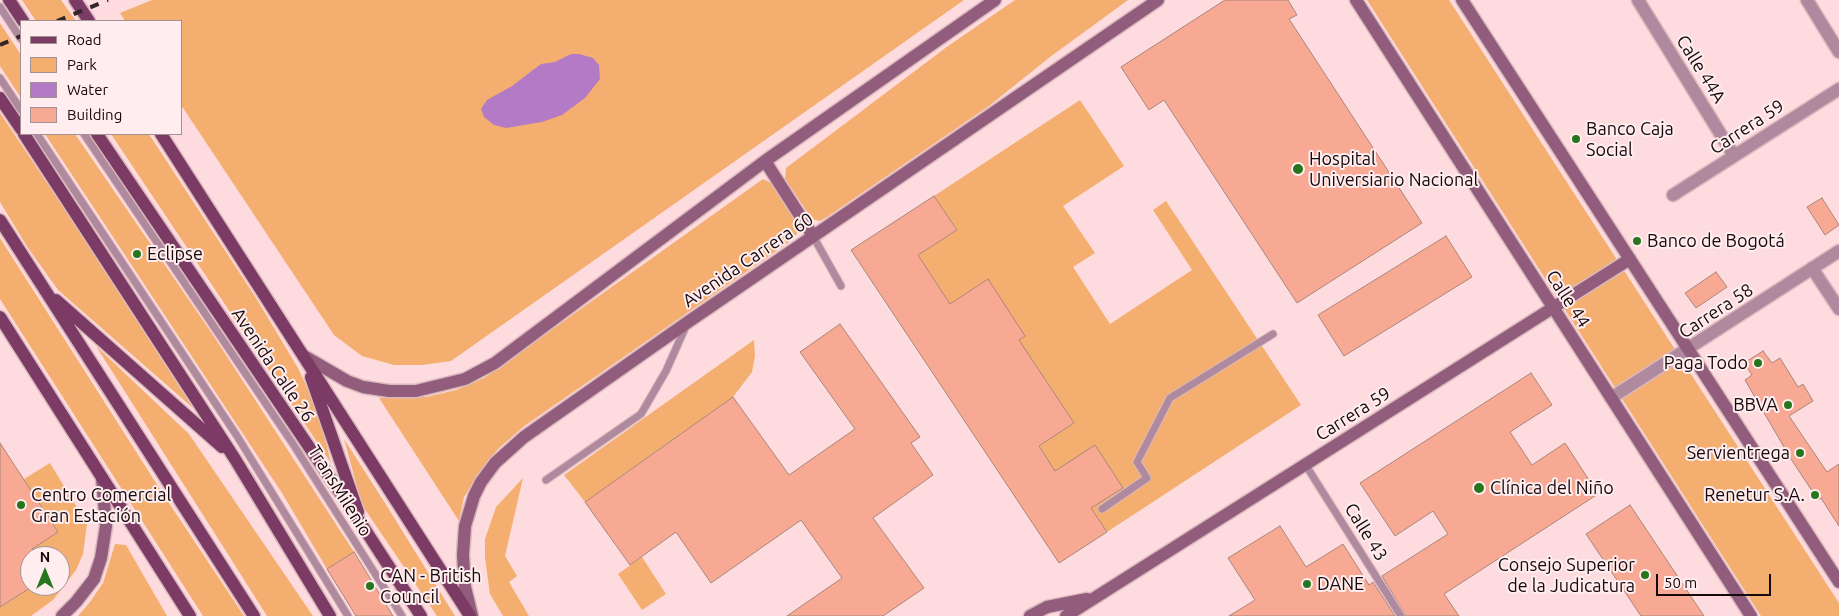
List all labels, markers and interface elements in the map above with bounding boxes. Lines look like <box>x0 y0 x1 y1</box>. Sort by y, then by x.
legend <box>20 20 182 135</box>
text: Road <box>67 31 102 48</box>
street label: Calle 44A <box>1672 31 1730 107</box>
text: Park <box>67 56 97 73</box>
text: Water <box>67 81 108 98</box>
street label: Carrera 59 <box>1706 95 1788 159</box>
text: Building <box>67 106 122 123</box>
place label: Banco Caja Social <box>1586 118 1674 160</box>
marker: Banco Caja Social <box>1570 133 1582 145</box>
place label: Hospital Universiario Nacional <box>1309 148 1478 190</box>
marker: Hospital Universiario Nacional <box>1291 162 1305 176</box>
street label: Avenida Carrera 60 <box>679 208 817 312</box>
place label: Banco de Bogotá <box>1647 230 1785 252</box>
marker: Banco de Bogotá <box>1631 235 1643 247</box>
place label: Eclipse <box>147 243 203 265</box>
marker: Eclipse <box>131 248 143 260</box>
street label: Calle 44 <box>1541 266 1595 332</box>
street label: Carrera 58 <box>1675 279 1757 343</box>
street label: Avenida Calle 26 <box>227 304 319 426</box>
place label: Paga Todo <box>1664 352 1748 374</box>
marker: Paga Todo <box>1752 357 1764 369</box>
street label: Carrera 59 <box>1312 382 1394 446</box>
place label: BBVA <box>1733 394 1778 416</box>
marker: BBVA <box>1782 399 1794 411</box>
street label: TransMilenio <box>303 441 377 541</box>
place label: Servientrega <box>1687 442 1790 464</box>
marker: Servientrega <box>1794 447 1806 459</box>
place label: Clínica del Niño <box>1490 477 1614 499</box>
marker: Clínica del Niño <box>1472 481 1486 495</box>
place label: Centro Comercial Gran Estación <box>31 484 171 526</box>
place label: Renetur S.A. <box>1704 484 1805 506</box>
marker: Renetur S.A. <box>1809 489 1821 501</box>
marker: Centro Comercial Gran Estación <box>15 499 27 511</box>
street label: Calle 43 <box>1340 499 1392 565</box>
north arrow <box>20 546 70 596</box>
text: N <box>40 549 50 565</box>
place label: Consejo Superior de la Judicatura <box>1498 554 1635 596</box>
scale bar <box>1659 564 1774 596</box>
place label: CAN - British Council <box>380 565 482 608</box>
marker: Consejo Superior de la Judicatura <box>1639 569 1651 581</box>
place label: DANE <box>1317 573 1364 595</box>
text: 50 m <box>1664 574 1697 591</box>
marker: DANE <box>1301 578 1313 590</box>
marker: CAN - British Council <box>364 580 376 592</box>

